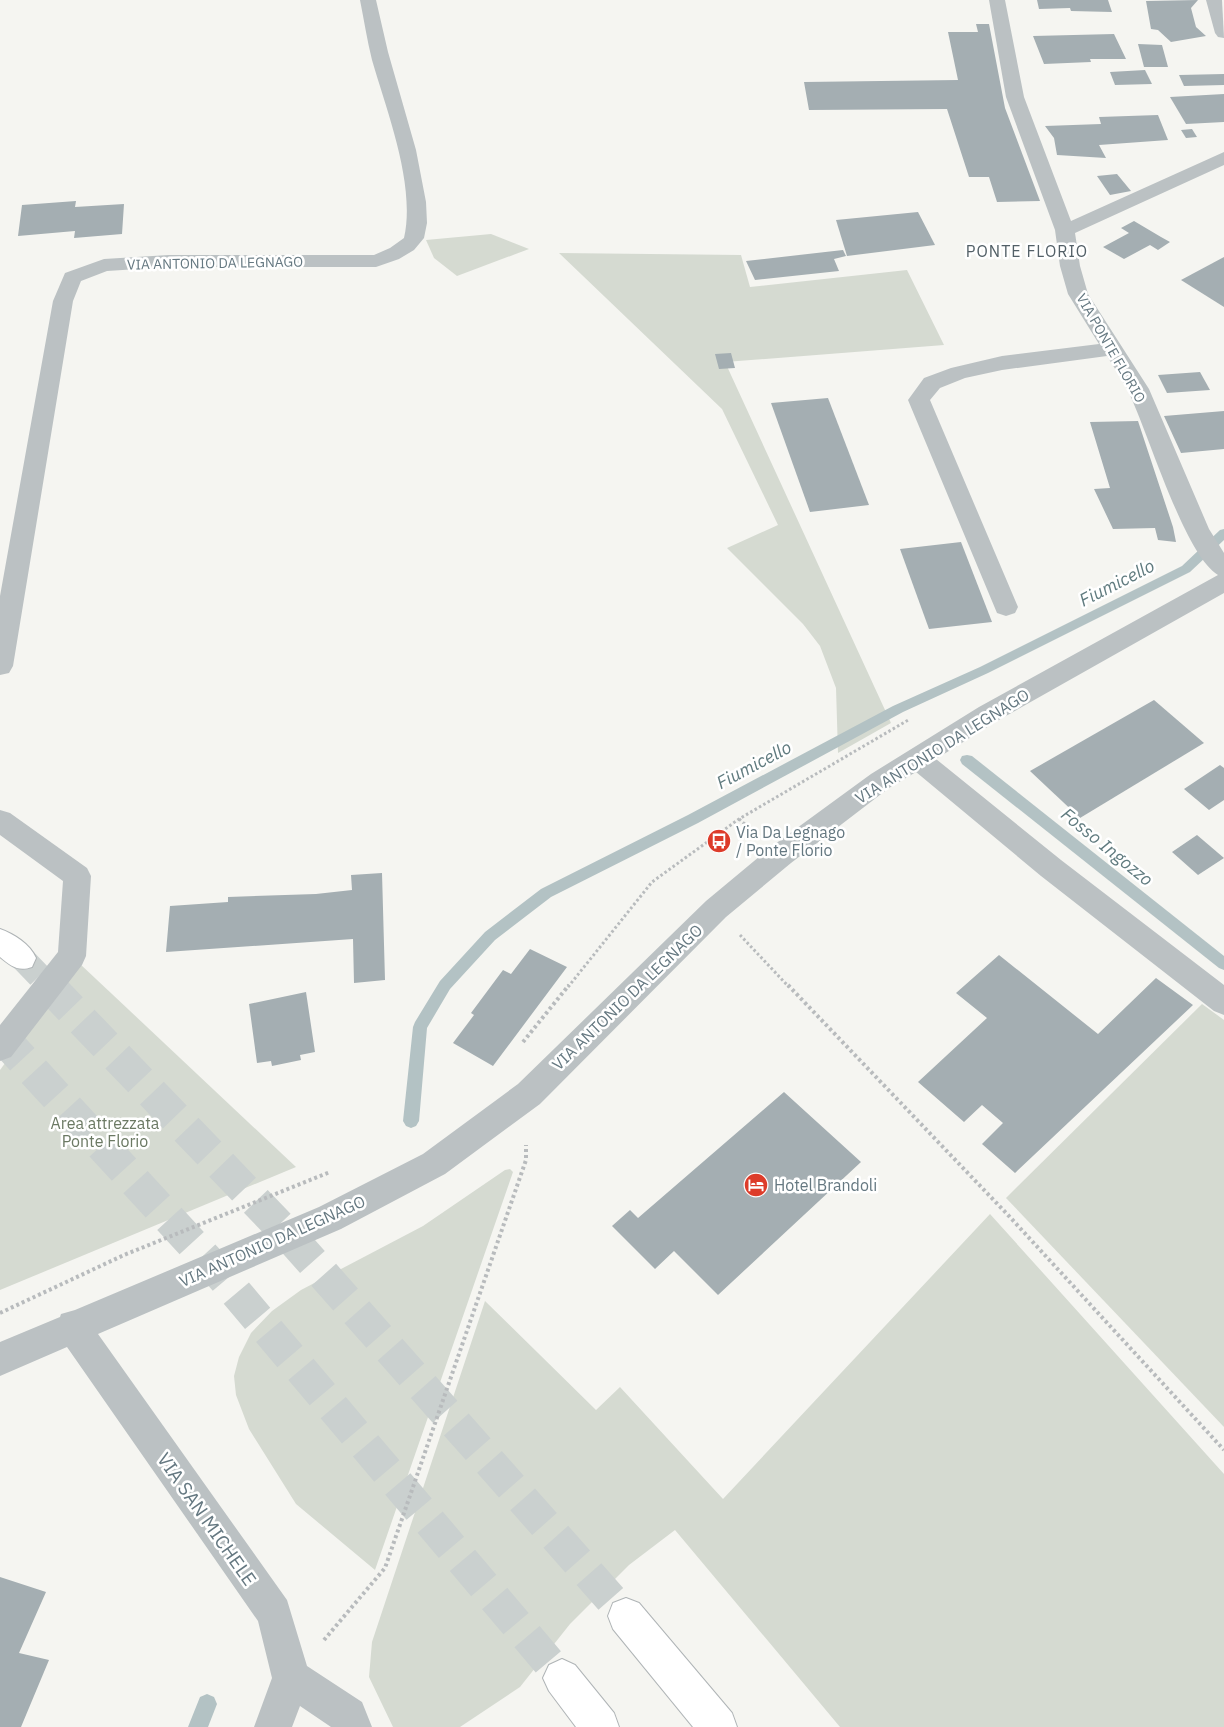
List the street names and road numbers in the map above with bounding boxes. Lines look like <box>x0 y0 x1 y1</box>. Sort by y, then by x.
street label: VIA ANTONIO DA LEGNAGO <box>127 252 303 274</box>
street label: VIA PONTE FLORIO <box>1072 290 1150 406</box>
street label: VIA ANTONIO DA LEGNAGO <box>851 684 1033 808</box>
street label: VIA ANTONIO DA LEGNAGO <box>548 920 706 1074</box>
street label: VIA ANTONIO DA LEGNAGO <box>176 1191 368 1291</box>
street label: VIA SAN MICHELE <box>152 1448 262 1590</box>

